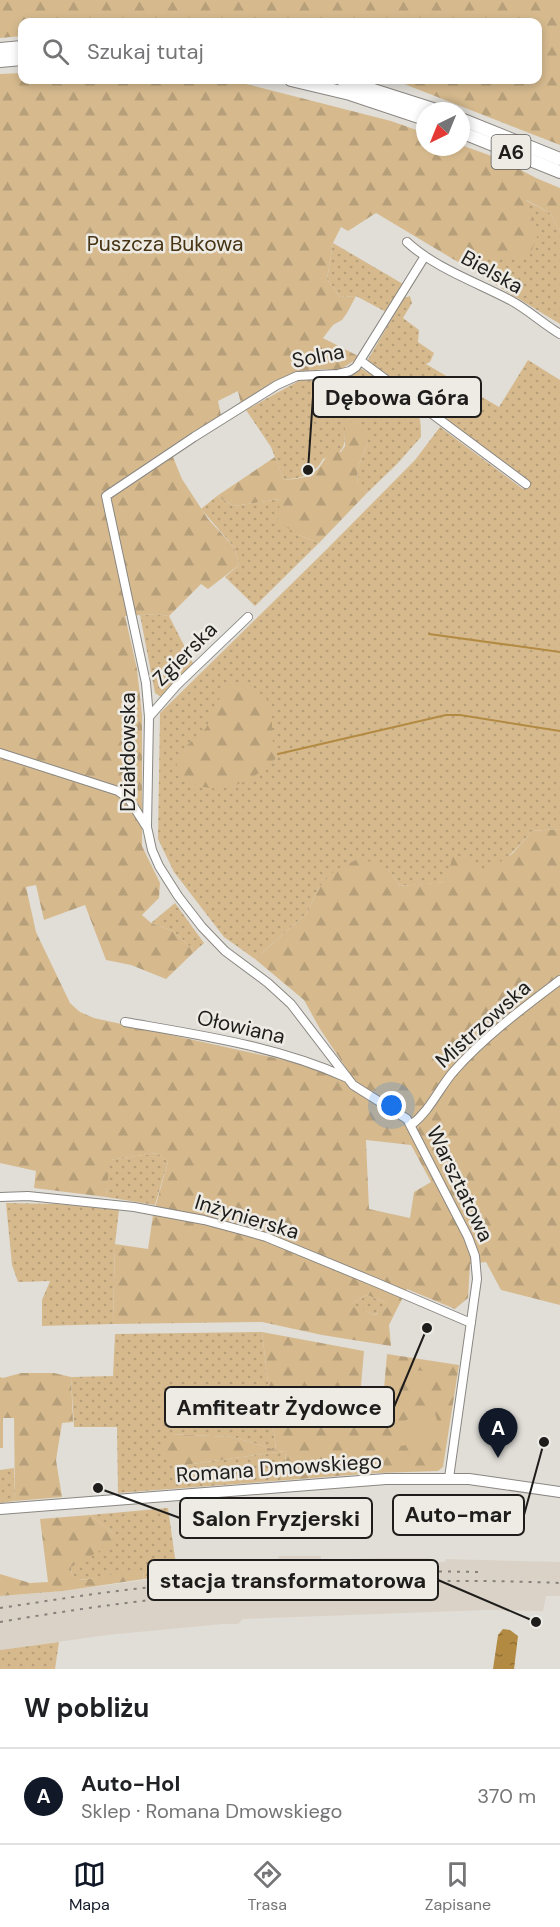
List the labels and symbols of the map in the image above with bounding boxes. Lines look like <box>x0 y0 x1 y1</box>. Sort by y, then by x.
north arrow <box>416 102 470 156</box>
road number: A6 <box>492 135 530 169</box>
park label: Puszcza Bukowa <box>87 230 243 258</box>
street label: Bielska <box>456 244 528 300</box>
street label: Solna <box>289 337 347 375</box>
callout: Dębowa Góra <box>313 377 481 417</box>
text: Dębowa Góra <box>325 383 469 412</box>
street label: Zgierska <box>147 616 223 692</box>
street label: Działdowska <box>114 692 142 812</box>
street label: Mistrzowska <box>429 974 537 1074</box>
street label: Ołowiana <box>194 1003 288 1051</box>
your location <box>377 1091 406 1120</box>
street label: Warsztatowa <box>420 1122 500 1246</box>
street label: Inżynierska <box>191 1188 303 1246</box>
callout: Amfiteatr Żydowce <box>165 1387 394 1427</box>
text: Amfiteatr Żydowce <box>176 1393 382 1422</box>
pin: A <box>478 1408 518 1458</box>
street label: Romana Dmowskiego <box>175 1447 383 1489</box>
callout: Auto-mar <box>393 1495 524 1535</box>
callout: Salon Fryzjerski <box>180 1498 372 1538</box>
text: Auto-mar <box>405 1500 511 1529</box>
text: Salon Fryzjerski <box>192 1504 360 1533</box>
callout: stacja transformatorowa <box>148 1560 438 1600</box>
text: stacja transformatorowa <box>160 1566 426 1595</box>

